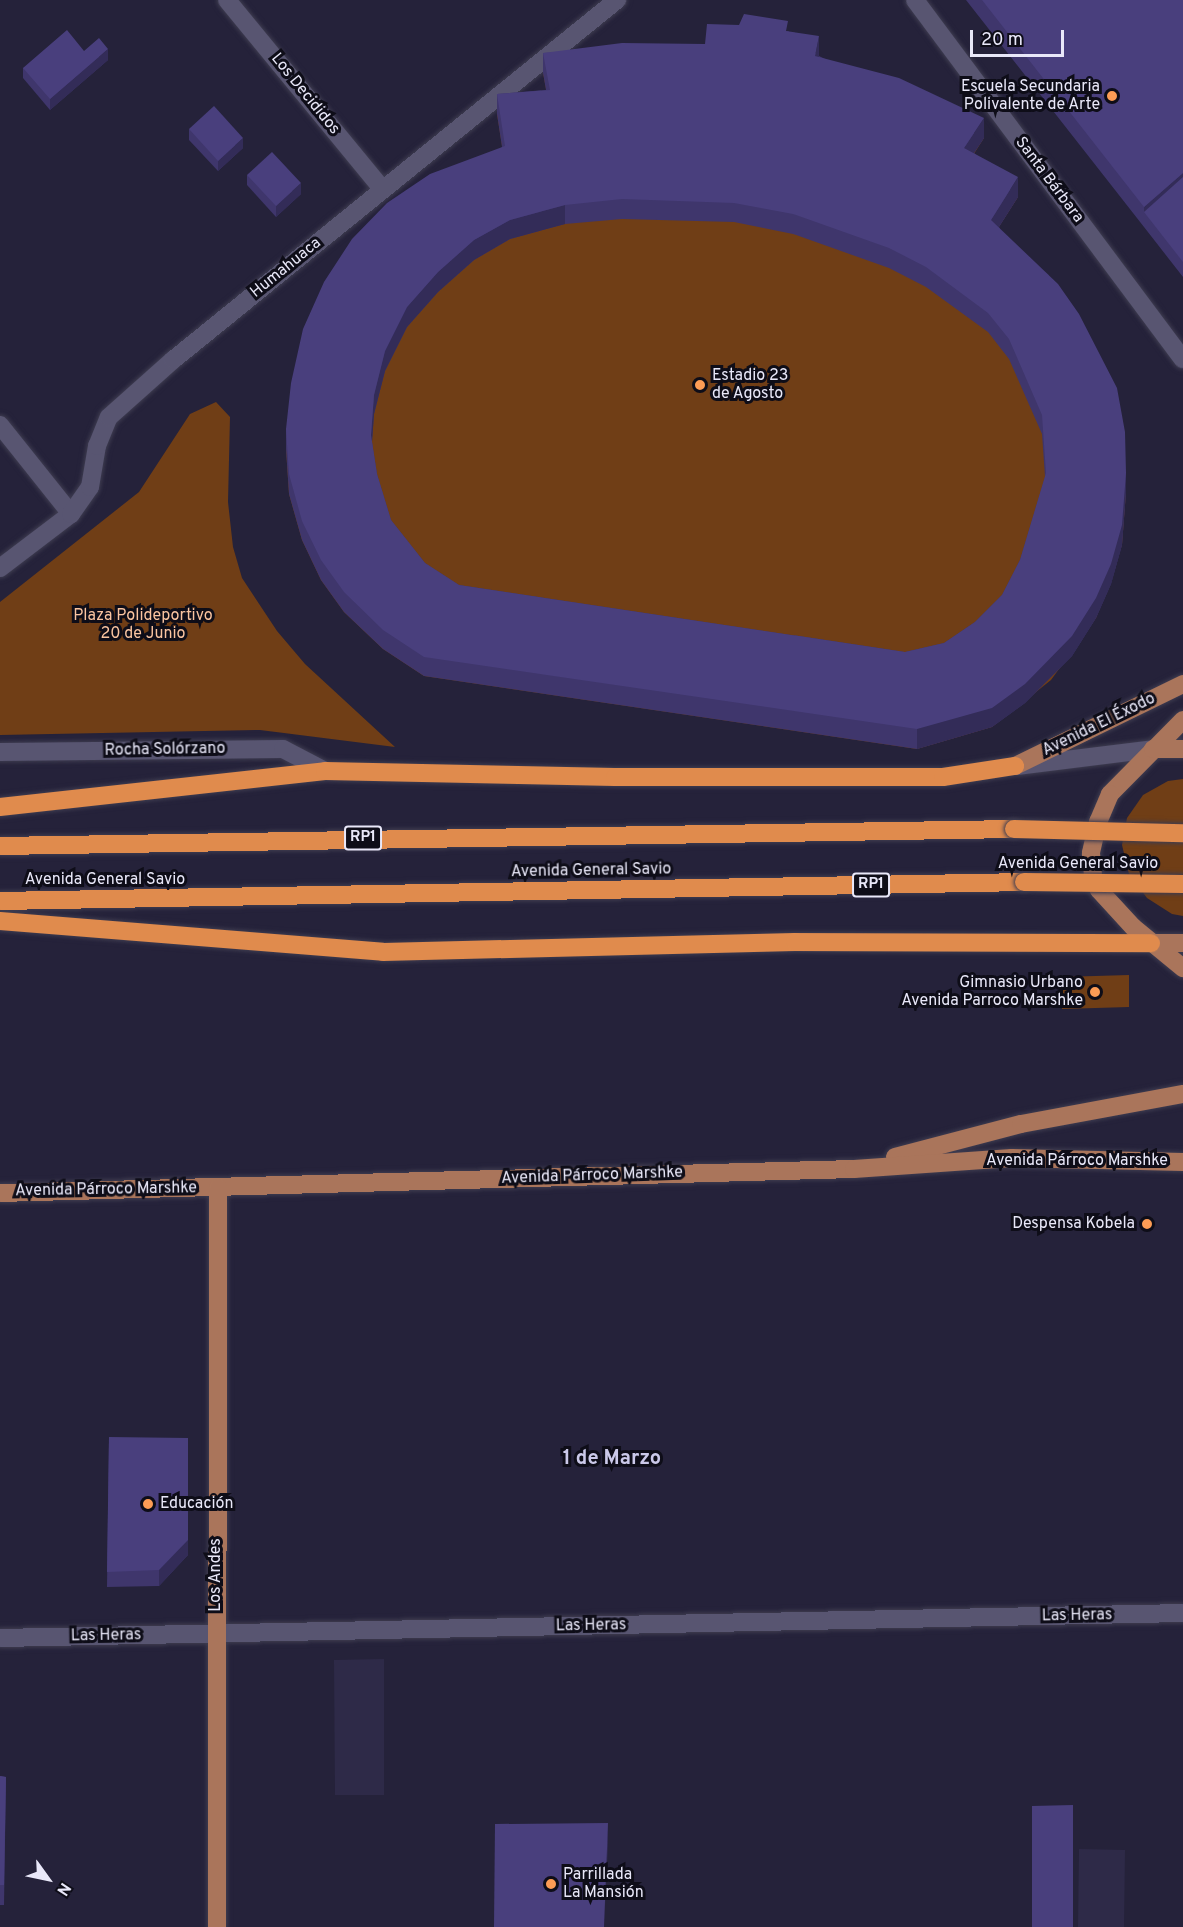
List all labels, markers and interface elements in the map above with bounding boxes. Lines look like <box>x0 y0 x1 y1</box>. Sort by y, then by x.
scale bar <box>973 18 1068 56</box>
text: 20 m <box>981 29 1023 52</box>
street label: Los Decididos <box>266 49 344 139</box>
place label: Escuela Secundaria Polivalente de Arte <box>961 77 1100 115</box>
marker: Escuela Secundaria Polivalente de Arte <box>1105 89 1119 103</box>
street label: Santa Bárbara <box>1011 133 1087 227</box>
street label: Humahuaca <box>247 234 325 302</box>
place label: Estadio 23 de Agosto <box>712 366 788 404</box>
marker: Estadio 23 de Agosto <box>693 378 707 392</box>
park label: Plaza Polideportivo 20 de Junio <box>73 606 213 644</box>
street label: Avenida El Éxodo <box>1039 689 1159 761</box>
street label: Rocha Solórzano <box>104 739 226 761</box>
road number: RP1 <box>344 826 382 850</box>
street label: Avenida General Savio <box>998 854 1158 874</box>
street label: Avenida General Savio <box>511 860 671 882</box>
street label: Avenida General Savio <box>25 870 185 890</box>
road number: RP1 <box>852 873 890 897</box>
place label: Gimnasio Urbano Avenida Parroco Marshke <box>901 973 1083 1011</box>
marker: Gimnasio Urbano Avenida Parroco Marshke <box>1088 985 1102 999</box>
street label: Avenida Párroco Marshke <box>986 1151 1168 1171</box>
street label: Avenida Párroco Marshke <box>501 1163 683 1189</box>
street label: Avenida Párroco Marshke <box>15 1179 197 1201</box>
place label: Despensa Kobela <box>1012 1214 1135 1234</box>
marker: Despensa Kobela <box>1140 1217 1154 1231</box>
district label: 1 de Marzo <box>563 1447 661 1471</box>
place label: Educación <box>160 1494 233 1514</box>
marker: Educación <box>141 1497 155 1511</box>
street label: Los Andes <box>206 1538 226 1612</box>
street label: Las Heras <box>1042 1606 1112 1626</box>
street label: Las Heras <box>556 1616 626 1636</box>
street label: Las Heras <box>71 1626 141 1646</box>
north arrow <box>18 1849 78 1909</box>
place label: Parrillada La Mansión <box>563 1865 644 1903</box>
marker: Parrillada La Mansión <box>544 1877 558 1891</box>
text: N <box>52 1879 75 1899</box>

